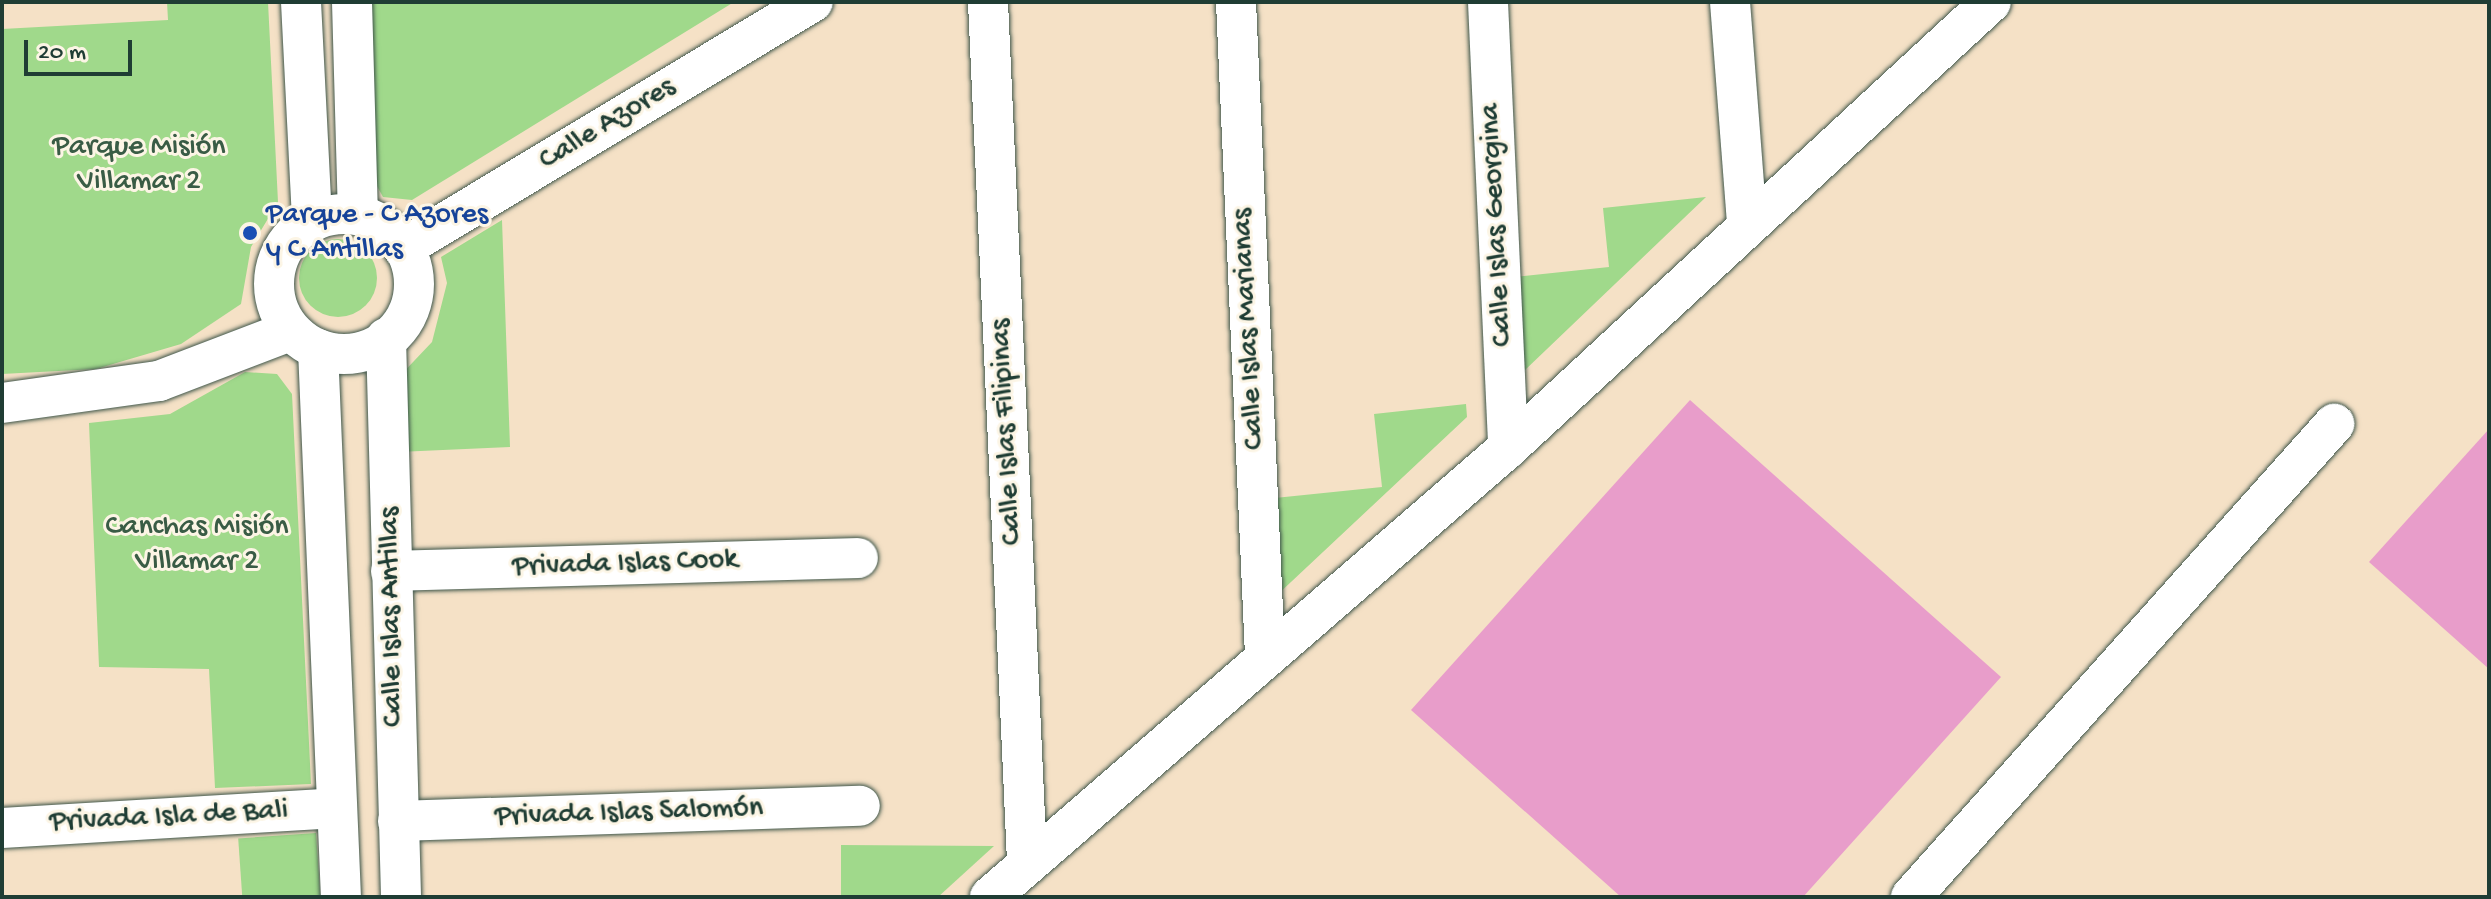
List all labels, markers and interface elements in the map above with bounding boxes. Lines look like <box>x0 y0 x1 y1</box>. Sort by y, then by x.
scale bar <box>28 24 136 74</box>
text: 20 m <box>38 39 86 68</box>
street label: Calle Azores <box>533 70 683 180</box>
street label: Calle Islas Georgina <box>1474 102 1522 348</box>
park label: Parque Misión Villamar 2 <box>52 130 226 200</box>
place label: Parque - C Azores y C Antillas <box>266 198 488 268</box>
street label: Calle Islas Marianas <box>1226 207 1274 451</box>
marker: Parque - C Azores y C Antillas <box>241 224 259 242</box>
street label: Calle Islas Filipinas <box>984 318 1032 546</box>
street label: Calle Islas Antillas <box>373 507 413 727</box>
park label: Canchas Misión Villamar 2 <box>106 510 288 580</box>
street label: Privada Islas Cook <box>512 543 738 587</box>
street label: Privada Islas Salomón <box>494 791 764 837</box>
street label: Privada Isla de Bali <box>49 794 289 842</box>

